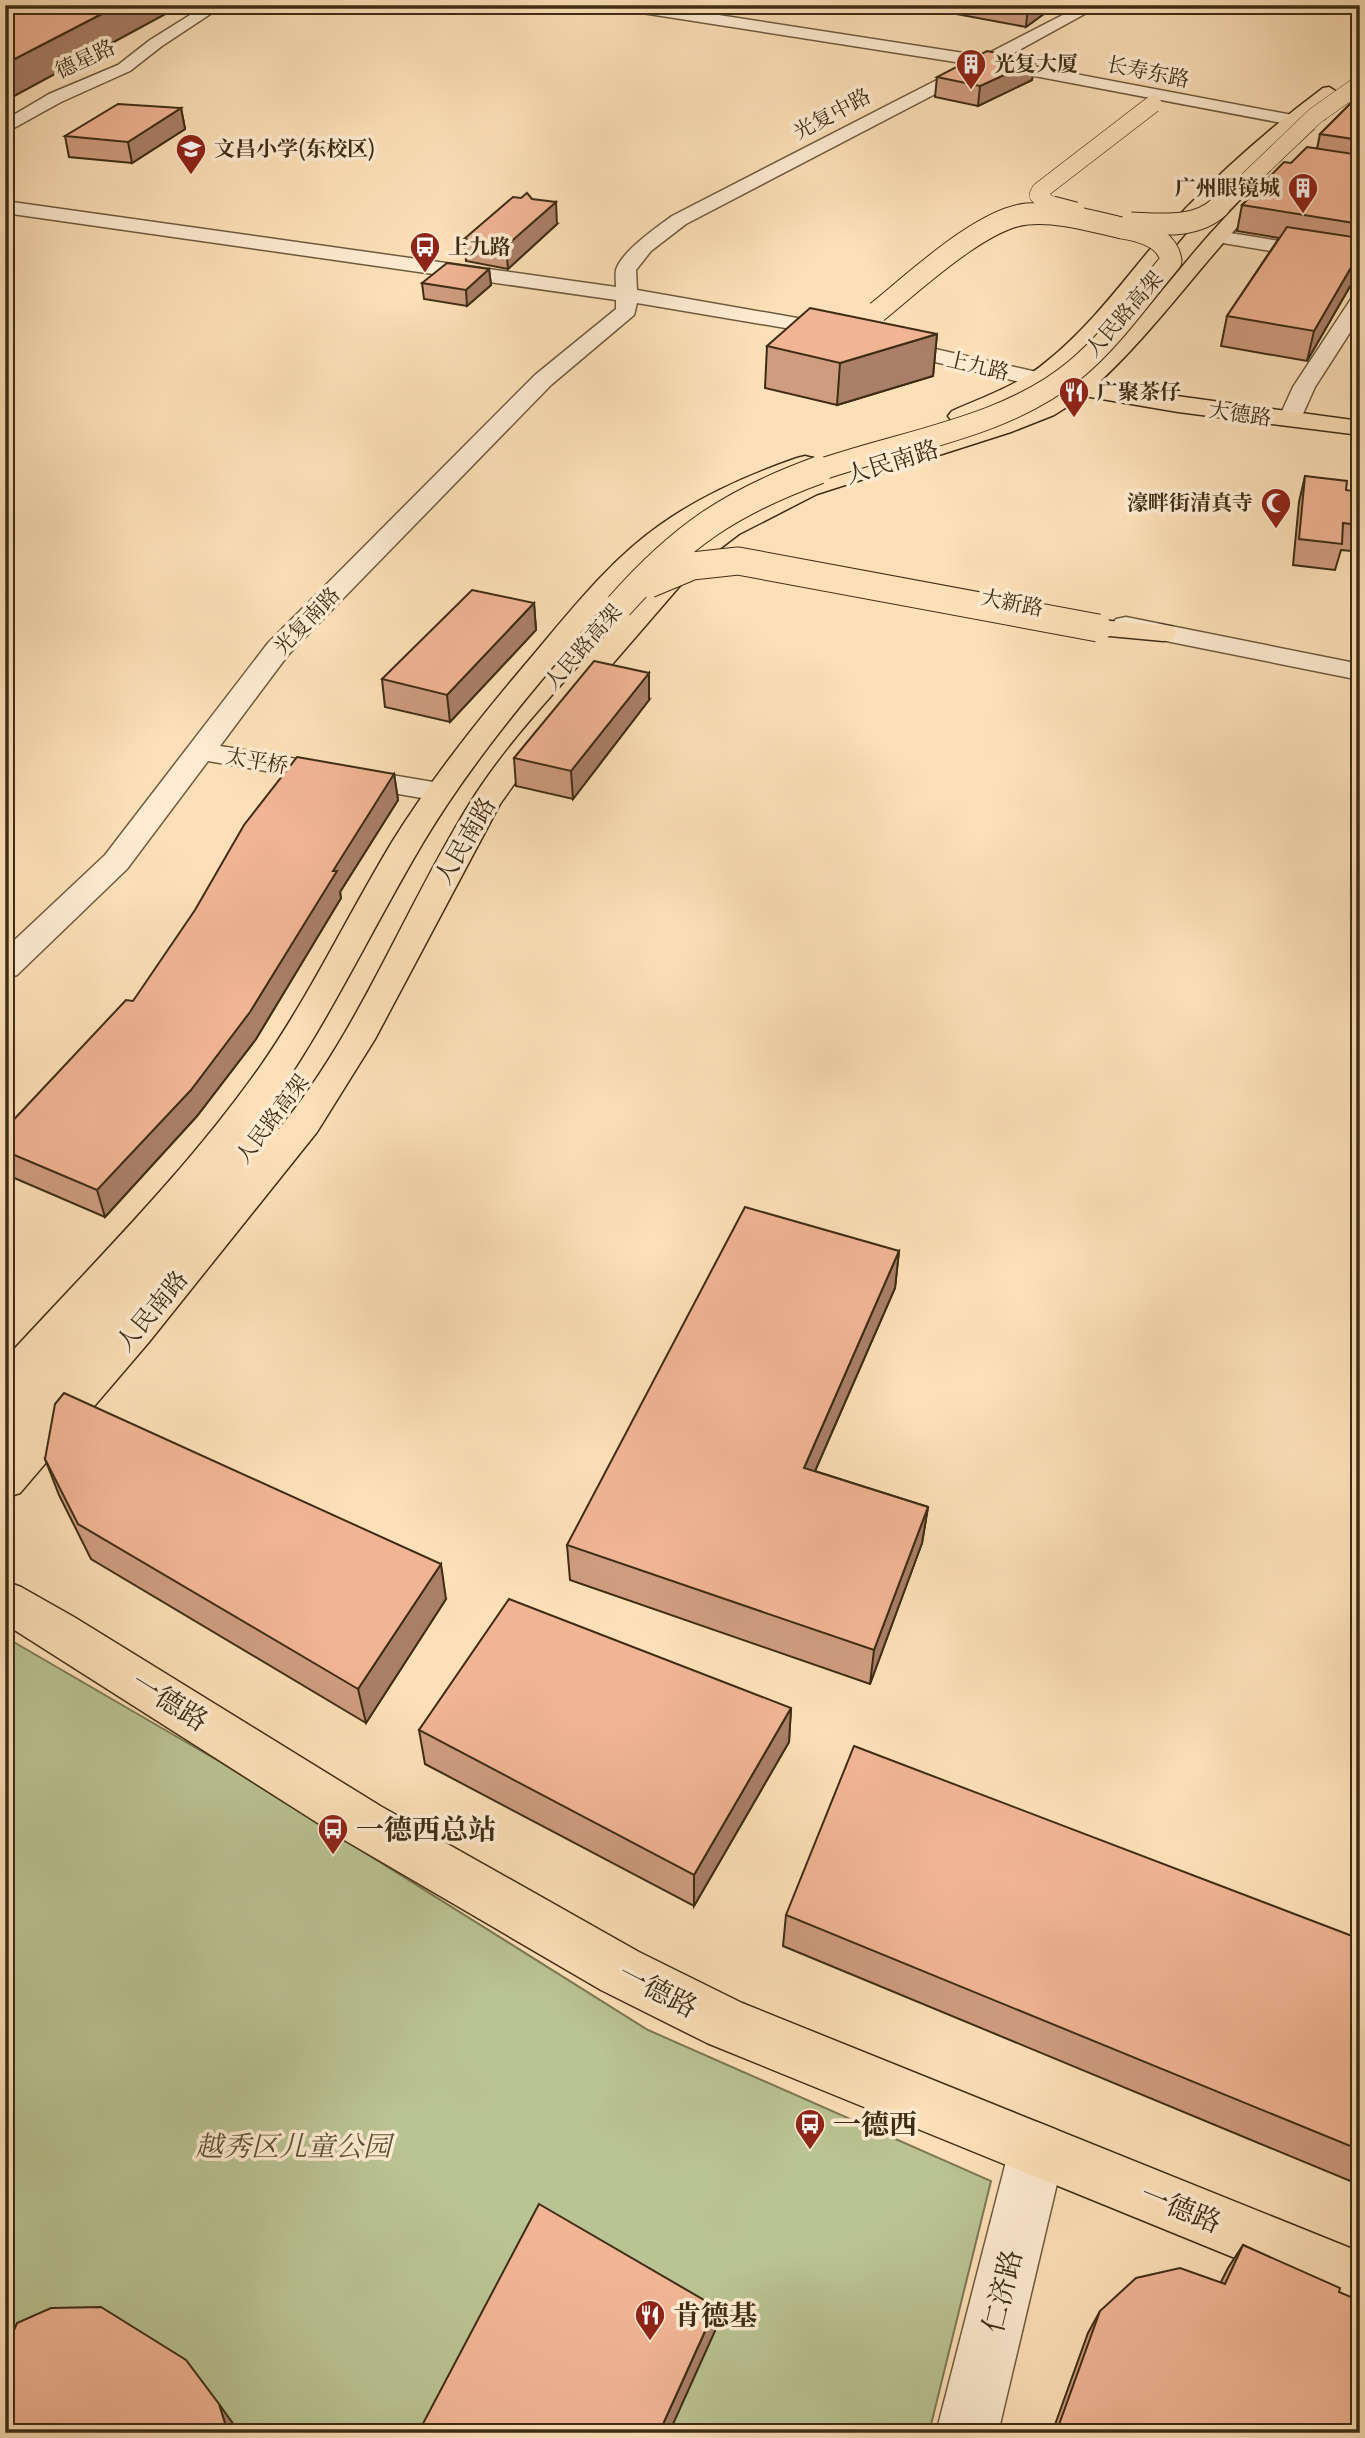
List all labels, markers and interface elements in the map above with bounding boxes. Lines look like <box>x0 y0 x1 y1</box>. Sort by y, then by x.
street label: 德星路 <box>51 33 120 86</box>
building icon: 光复大厦 <box>954 47 988 91</box>
place label: 光复大厦 <box>994 50 1078 79</box>
street label: 长寿东路 <box>1104 50 1192 95</box>
street label: 光复中路 <box>788 82 876 147</box>
school or university icon: 文昌小学(东校区) <box>174 132 208 176</box>
place label: 文昌小学(东校区) <box>214 135 375 164</box>
building icon: 广州眼镜城 <box>1286 171 1320 215</box>
place label: 广州眼镜城 <box>1175 174 1280 203</box>
bus stop icon: 上九路 <box>408 230 442 274</box>
place label: 上九路 <box>448 233 511 262</box>
street label: 人民路高架 <box>1079 265 1170 363</box>
street label: 上九路 <box>944 345 1012 388</box>
restaurant icon: 广聚茶仔 <box>1057 375 1091 419</box>
place label: 广聚茶仔 <box>1097 378 1181 407</box>
street label: 大德路 <box>1207 396 1273 433</box>
street label: 人民南路 <box>841 433 943 492</box>
mosque icon: 濠畔街清真寺 <box>1259 486 1293 530</box>
place label: 濠畔街清真寺 <box>1127 489 1253 518</box>
street label: 光复南路 <box>268 581 347 662</box>
street label: 大新路 <box>978 583 1046 624</box>
street label: 人民路高架 <box>538 598 629 696</box>
street label: 太平桥 <box>223 742 290 781</box>
street label: 人民南路 <box>427 791 504 891</box>
street label: 人民路高架 <box>229 1069 316 1170</box>
street label: 人民南路 <box>109 1264 196 1359</box>
street label: 一德路 <box>124 1663 215 1740</box>
place label: 一德西总站 <box>356 1811 496 1849</box>
bus stop icon: 一德西总站 <box>316 1812 350 1856</box>
street label: 一德路 <box>611 1955 704 2027</box>
place label: 一德西 <box>833 2106 917 2144</box>
bus stop icon: 一德西 <box>793 2107 827 2151</box>
park label: 越秀区儿童公园 <box>195 2128 395 2166</box>
street label: 一德路 <box>1135 2176 1227 2242</box>
street label: 仁济路 <box>974 2246 1032 2337</box>
place label: 肯德基 <box>673 2297 757 2335</box>
restaurant icon: 肯德基 <box>633 2298 667 2342</box>

